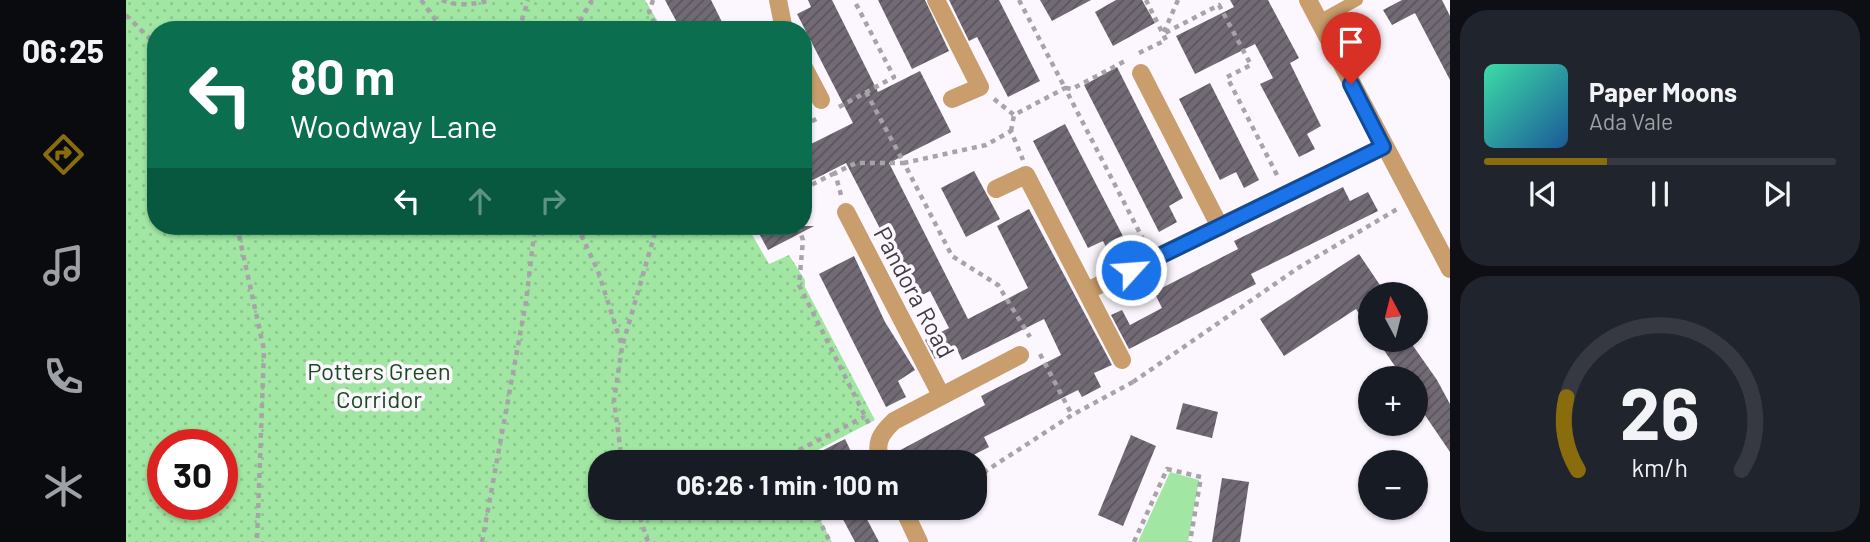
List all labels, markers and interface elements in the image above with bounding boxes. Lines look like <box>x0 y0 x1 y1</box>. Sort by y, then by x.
pin <box>1321 12.0 1381 84</box>
icon: arrive <box>1332 23 1370 61</box>
text: 06:25 <box>22 31 104 69</box>
text: 80 m <box>290 46 395 105</box>
icon: left <box>175 49 266 140</box>
text: Paper Moons <box>1589 76 1737 107</box>
text: Woodway Lane <box>290 106 498 144</box>
text: Ada Vale <box>1589 107 1673 135</box>
icon: directions <box>39 130 88 179</box>
icon: previous <box>1524 175 1562 213</box>
icon: pause <box>1641 175 1679 213</box>
icon: next <box>1758 175 1796 213</box>
icon: left <box>388 182 426 220</box>
icon: ahead <box>461 182 499 220</box>
icon: right <box>534 182 572 220</box>
street label: Pandora Road <box>868 222 962 362</box>
position arrow <box>1094 233 1168 307</box>
icon: music <box>39 241 88 290</box>
north arrow <box>1358 282 1428 352</box>
map controls <box>1358 282 1428 520</box>
icon: phone <box>39 352 88 401</box>
park label: Potters Green Corridor <box>307 356 451 413</box>
button: + <box>1358 366 1428 436</box>
text: 26 <box>1620 367 1700 455</box>
speed limit sign: 30 <box>147 429 238 520</box>
button: − <box>1358 450 1428 520</box>
text: km/h <box>1632 452 1688 482</box>
icon: climate <box>39 462 88 511</box>
text: 06:26 · 1 min · 100 m <box>676 469 899 500</box>

